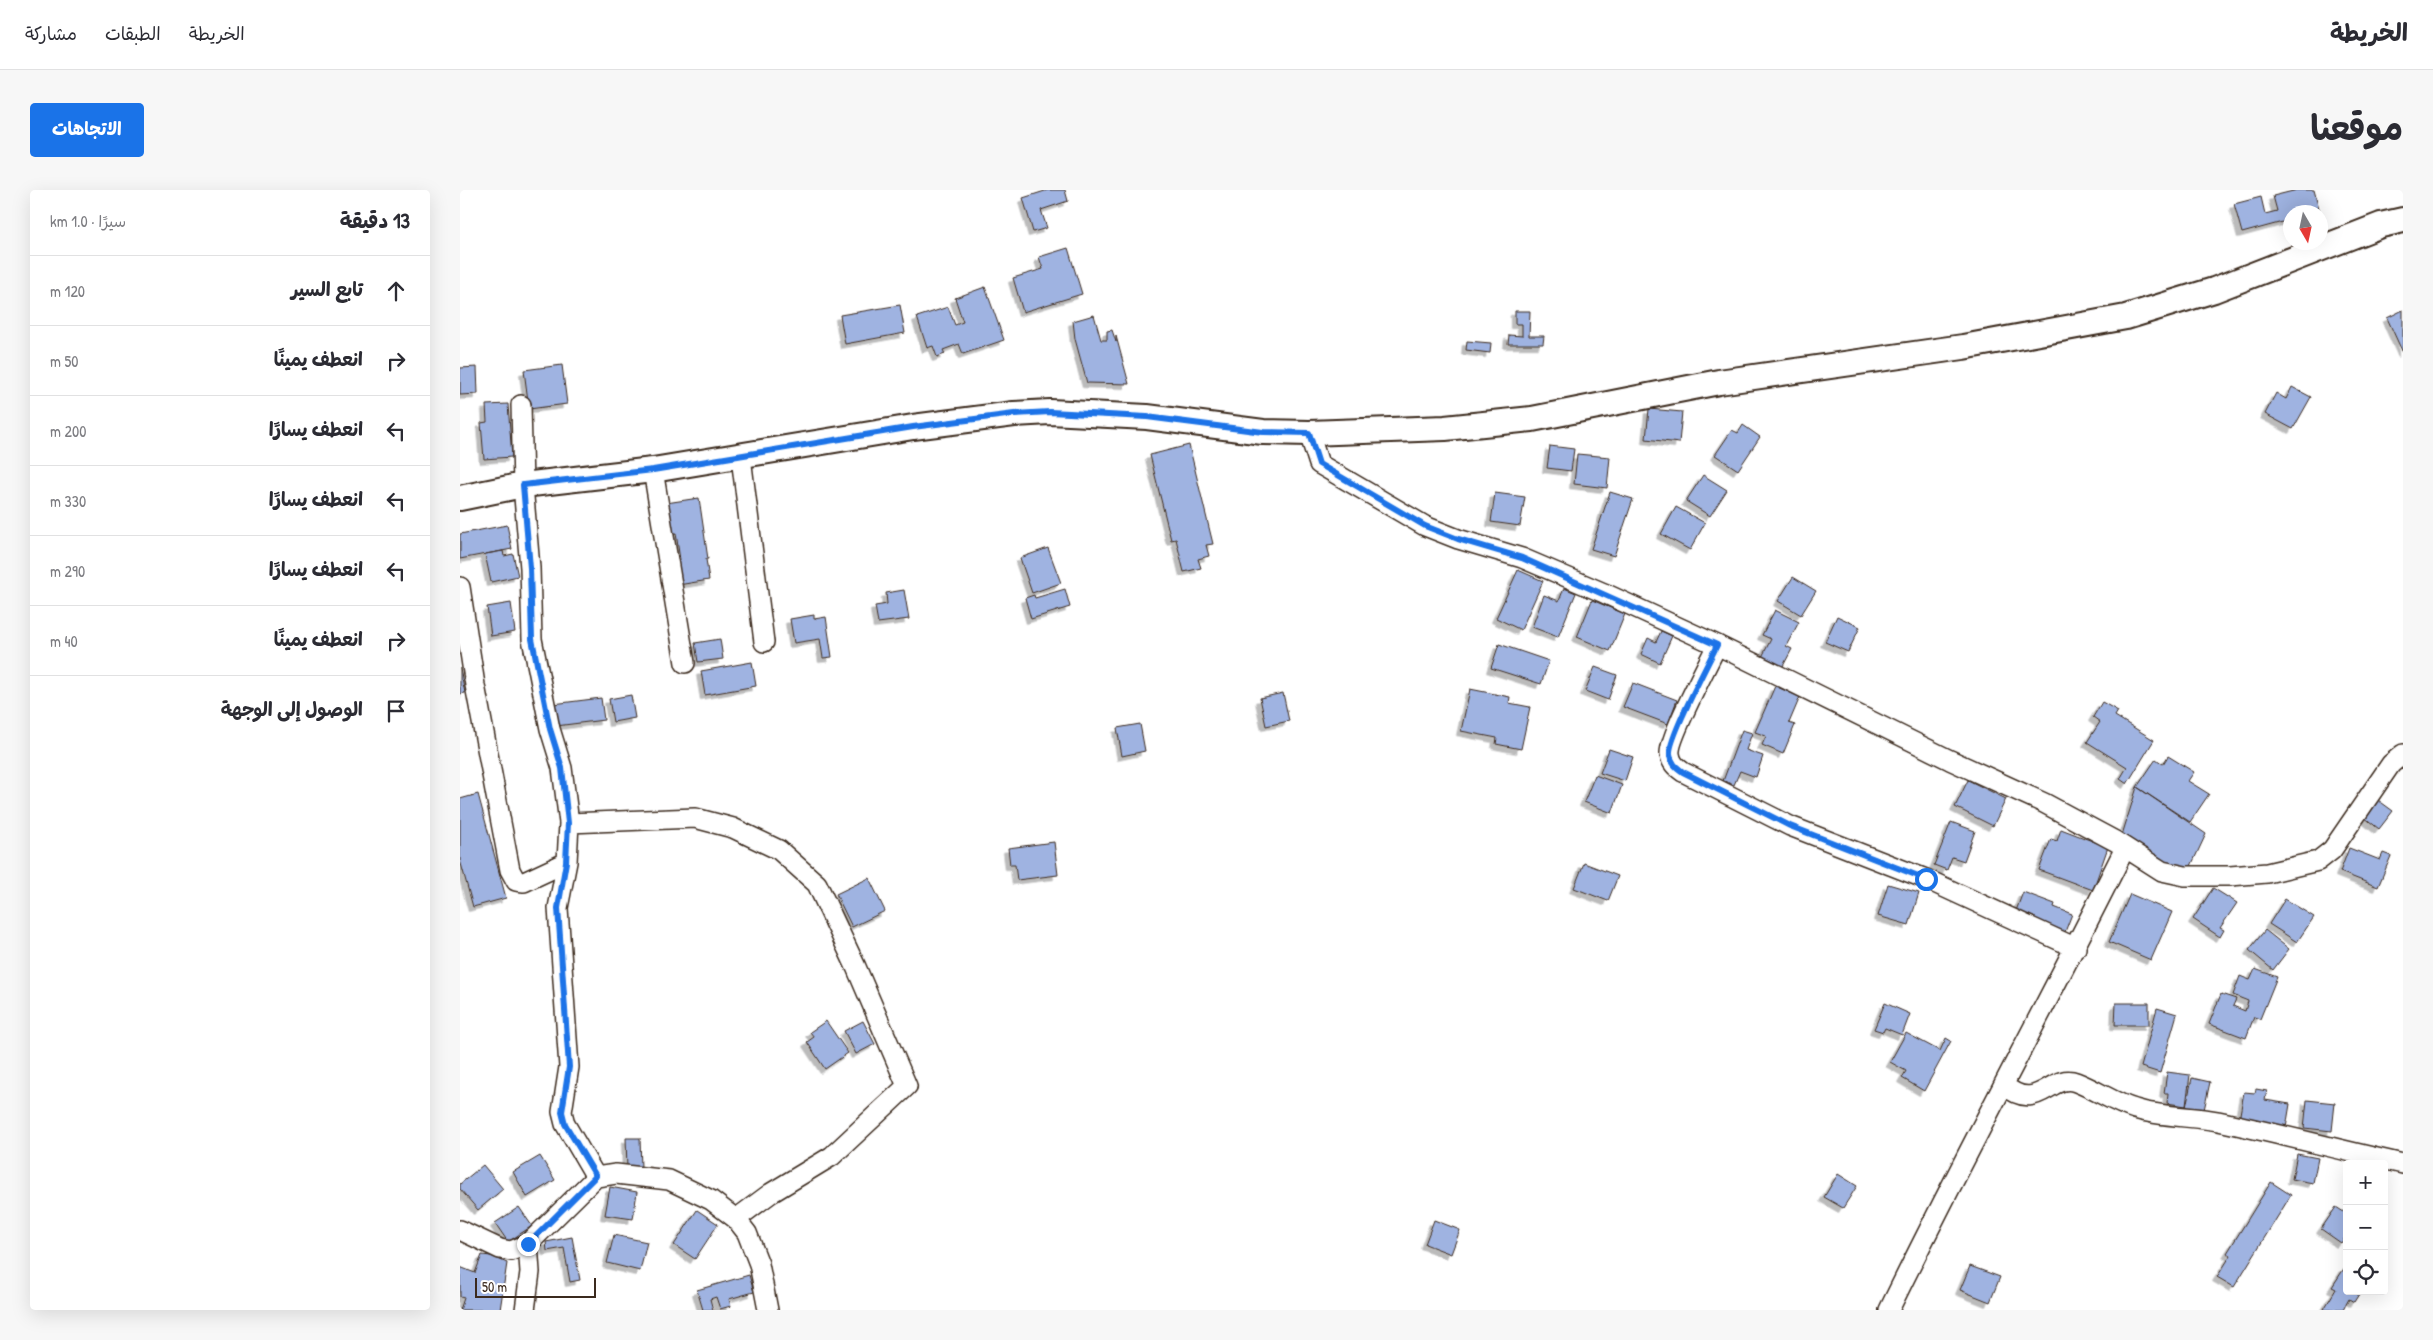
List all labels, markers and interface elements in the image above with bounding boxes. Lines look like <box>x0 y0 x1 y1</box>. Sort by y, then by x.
text: الخريطة <box>2330 16 2408 48</box>
text: مشاركة <box>25 21 77 46</box>
text: الطبقات <box>105 21 161 46</box>
text: الخريطة <box>189 21 245 46</box>
button: الاتجاهات <box>30 103 144 157</box>
text: موقعنا <box>2310 104 2403 151</box>
north arrow <box>2283 205 2328 250</box>
text: 13 دقيقة <box>340 206 410 235</box>
text: سيرًا · 1.0 km <box>50 210 126 232</box>
text: تابع السير <box>291 276 363 302</box>
icon: ahead <box>382 277 410 305</box>
text: 120 m <box>50 280 85 302</box>
text: انعطف يمينًا <box>274 346 363 372</box>
icon: right <box>382 347 410 375</box>
text: 50 m <box>50 350 79 372</box>
text: انعطف يسارًا <box>269 416 363 442</box>
icon: left <box>382 417 410 445</box>
text: 200 m <box>50 420 86 442</box>
text: انعطف يسارًا <box>269 486 363 512</box>
icon: left <box>382 487 410 515</box>
text: 330 m <box>50 490 86 512</box>
text: انعطف يسارًا <box>269 556 363 582</box>
icon: left <box>382 557 410 585</box>
text: 290 m <box>50 560 85 582</box>
text: انعطف يمينًا <box>274 626 363 652</box>
icon: right <box>382 627 410 655</box>
text: 40 m <box>50 630 78 652</box>
text: الوصول إلى الوجهة <box>221 696 363 722</box>
icon: arrive <box>382 697 410 725</box>
route start <box>1915 868 1938 891</box>
map controls <box>2343 1160 2388 1295</box>
button: + <box>2343 1160 2388 1205</box>
button: − <box>2343 1205 2388 1250</box>
route end <box>517 1233 540 1256</box>
button: locate <box>2343 1250 2388 1295</box>
scale bar <box>475 1275 596 1298</box>
text: 50 m <box>482 1277 507 1296</box>

